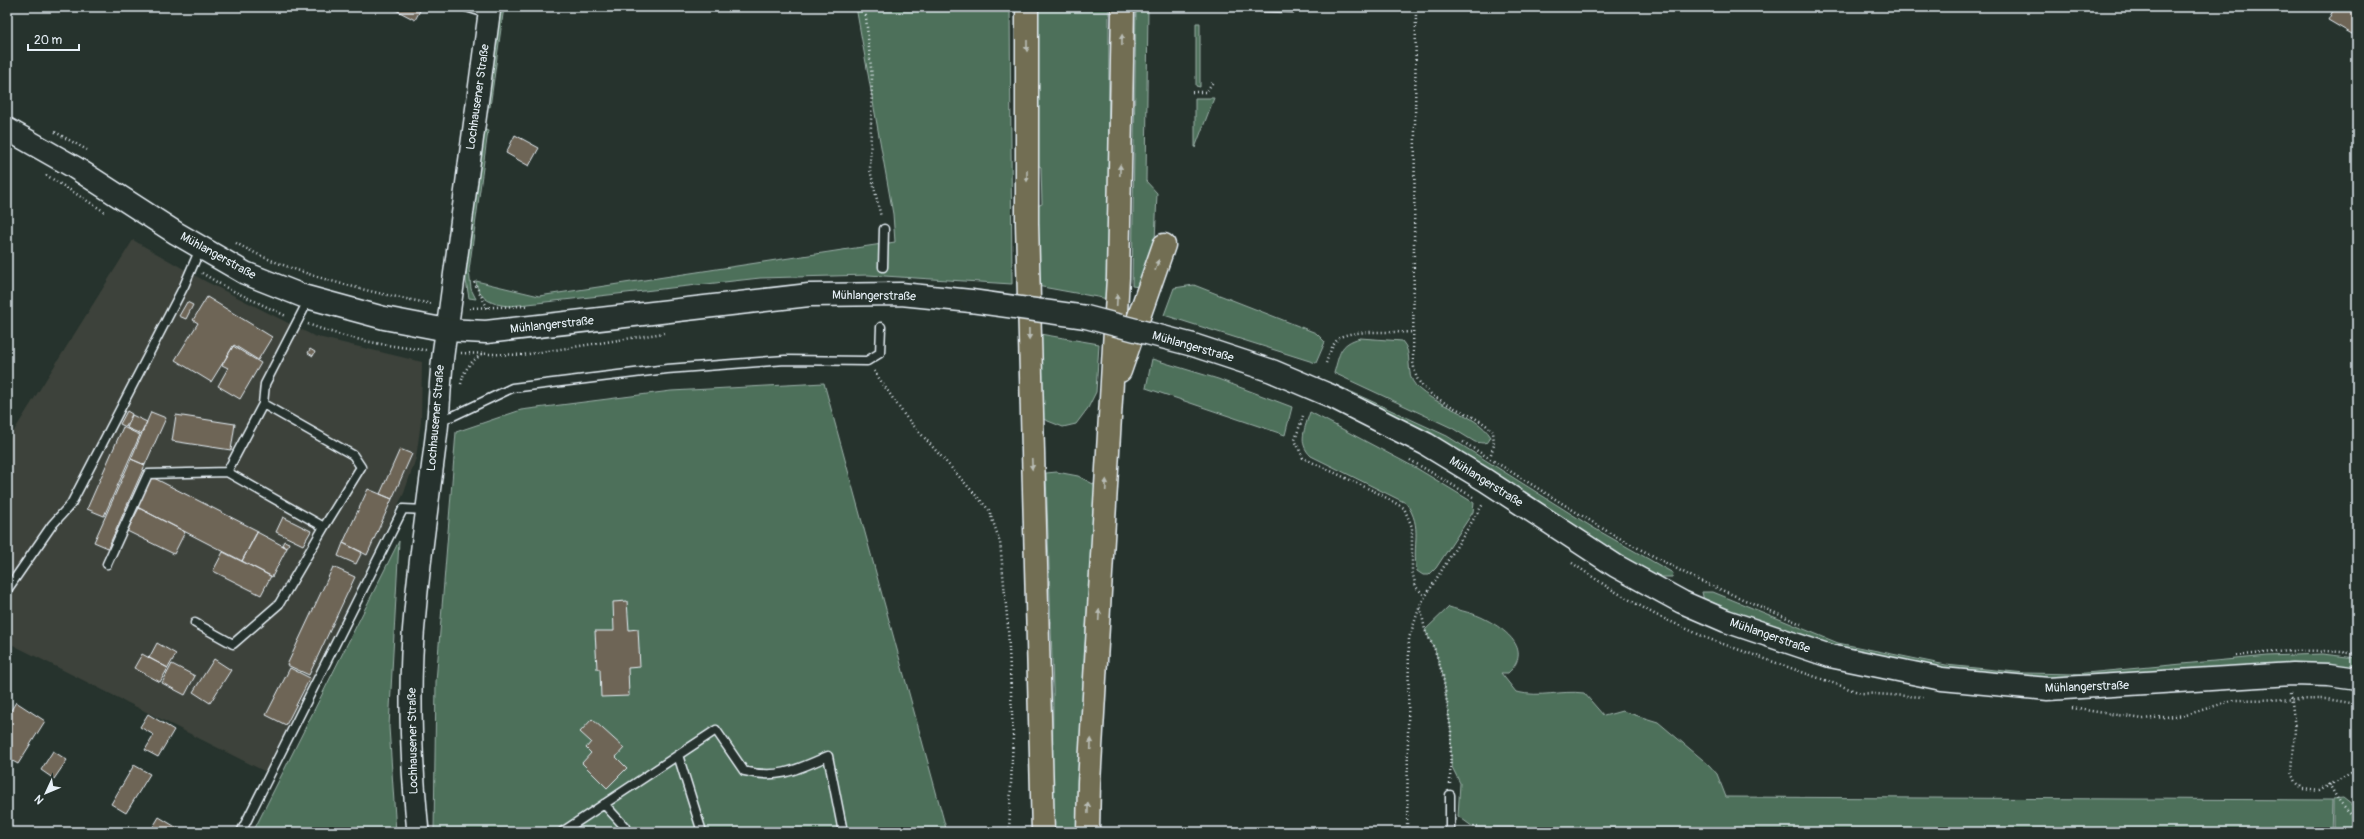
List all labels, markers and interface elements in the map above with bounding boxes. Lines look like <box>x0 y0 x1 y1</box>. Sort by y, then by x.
scale bar <box>28 26 79 52</box>
text: 20 m <box>34 33 63 48</box>
one-way arrow <box>1119 33 1125 46</box>
one-way arrow <box>1024 40 1030 53</box>
street label: Lochhausener Straße <box>463 43 493 151</box>
one-way arrow <box>1117 163 1123 176</box>
one-way arrow <box>1024 170 1030 183</box>
street label: Mühlangerstraße <box>178 229 258 283</box>
one-way arrow <box>1154 259 1160 271</box>
street label: Mühlangerstraße <box>832 288 916 304</box>
one-way arrow <box>1114 293 1120 306</box>
street label: Mühlangerstraße <box>509 313 595 337</box>
one-way arrow <box>1026 328 1032 341</box>
street label: Mühlangerstraße <box>1151 328 1236 366</box>
street label: Lochhausener Straße <box>424 364 448 472</box>
street label: Mühlangerstraße <box>1446 453 1526 511</box>
one-way arrow <box>1029 458 1036 470</box>
one-way arrow <box>1103 479 1110 491</box>
one-way arrow <box>1095 609 1102 621</box>
street label: Mühlangerstraße <box>1728 615 1812 657</box>
street label: Mühlangerstraße <box>2045 678 2129 696</box>
street label: Lochhausener Straße <box>405 687 421 794</box>
one-way arrow <box>1087 738 1094 750</box>
north arrow <box>26 773 66 813</box>
text: N <box>32 792 46 807</box>
one-way arrow <box>1085 801 1091 814</box>

